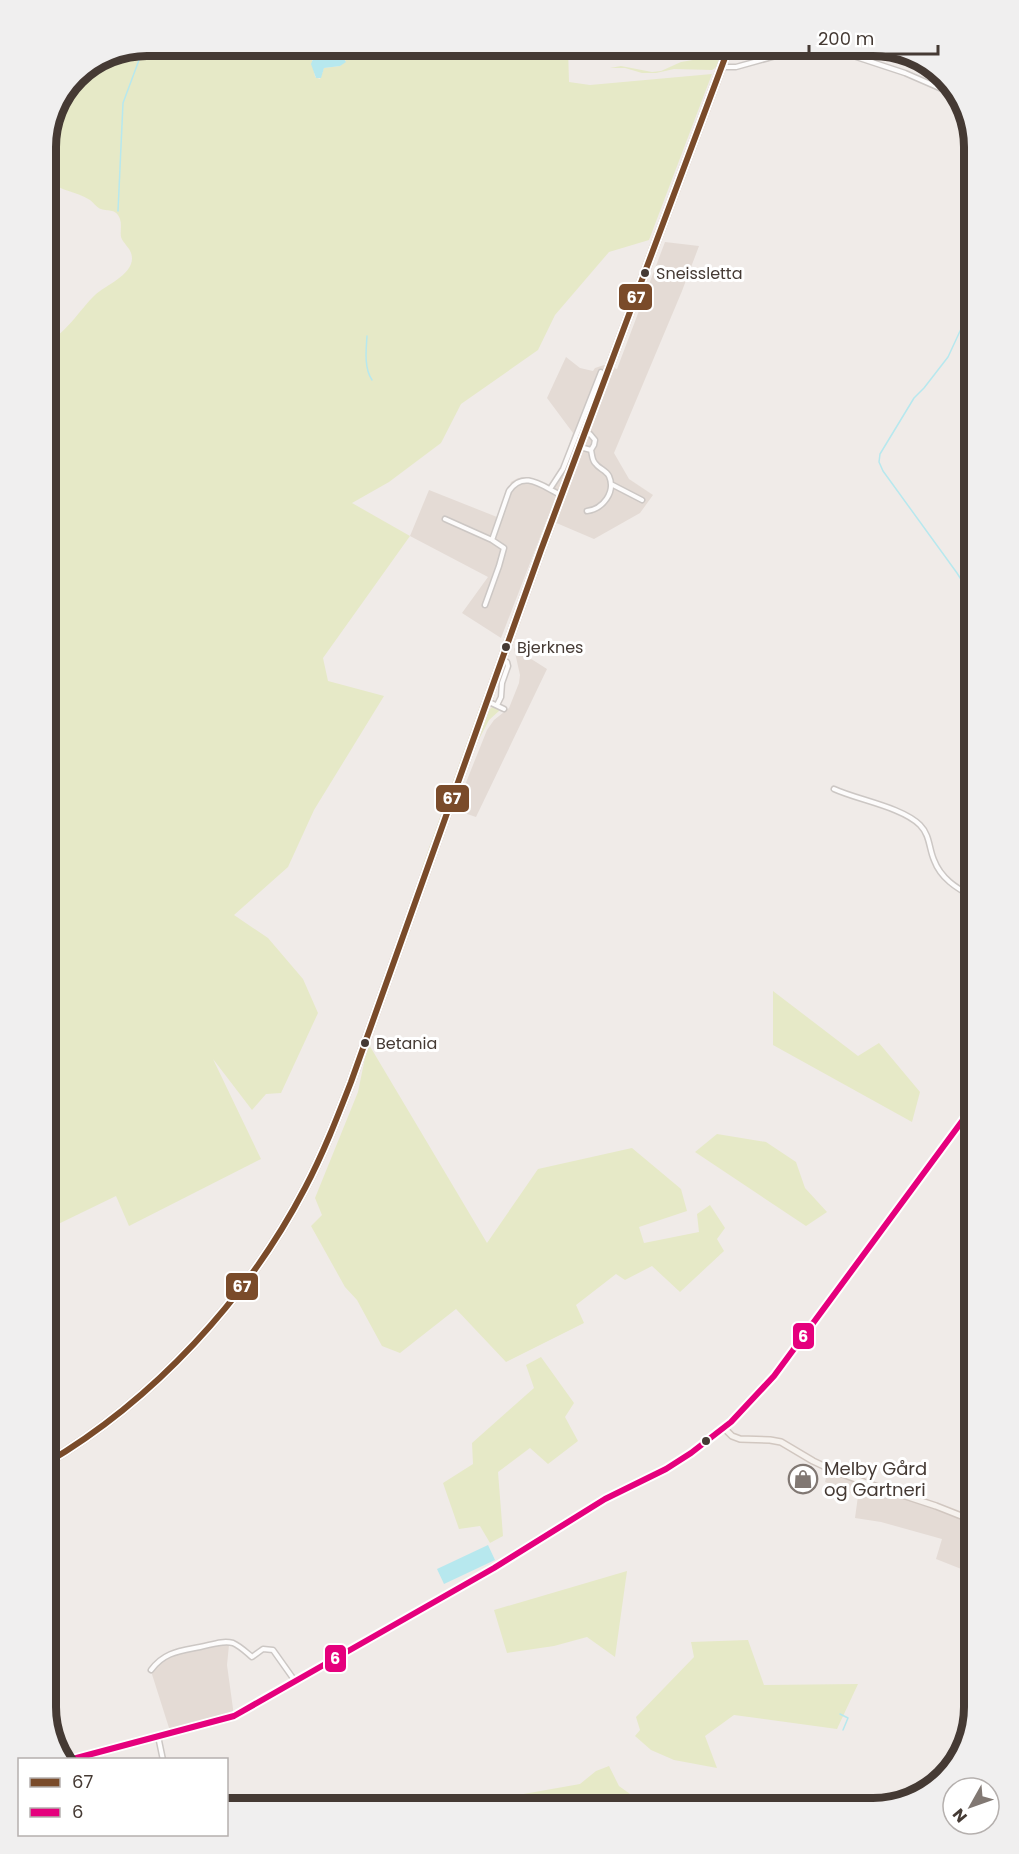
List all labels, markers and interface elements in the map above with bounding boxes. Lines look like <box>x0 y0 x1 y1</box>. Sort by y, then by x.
scale bar <box>809 18 938 56</box>
text: 200 m <box>818 26 874 51</box>
place label: Sneissletta <box>656 262 743 285</box>
marker: Sneissletta <box>639 267 651 279</box>
line badge: 67 <box>618 283 653 311</box>
text: 67 <box>627 286 646 309</box>
place label: Bjerknes <box>517 636 583 659</box>
marker: Bjerknes <box>500 641 512 653</box>
line badge: 67 <box>435 784 470 813</box>
text: 67 <box>443 787 462 810</box>
place label: Betania <box>376 1032 437 1055</box>
marker: Betania <box>359 1037 371 1049</box>
line badge: 67 <box>225 1272 259 1301</box>
text: 67 <box>233 1275 252 1298</box>
line badge: 6 <box>792 1322 815 1350</box>
text: 6 <box>798 1325 808 1348</box>
unlabelled marker <box>700 1435 712 1447</box>
place label: Melby Gård og Gartneri <box>824 1456 927 1502</box>
shop icon: Melby Gård og Gartneri <box>787 1463 819 1495</box>
line badge: 6 <box>324 1644 347 1673</box>
text: 6 <box>330 1647 340 1670</box>
legend <box>18 1758 228 1836</box>
text: 67 <box>72 1769 93 1794</box>
north arrow <box>941 1776 1001 1836</box>
text: 6 <box>72 1799 83 1824</box>
text: N <box>947 1803 973 1827</box>

